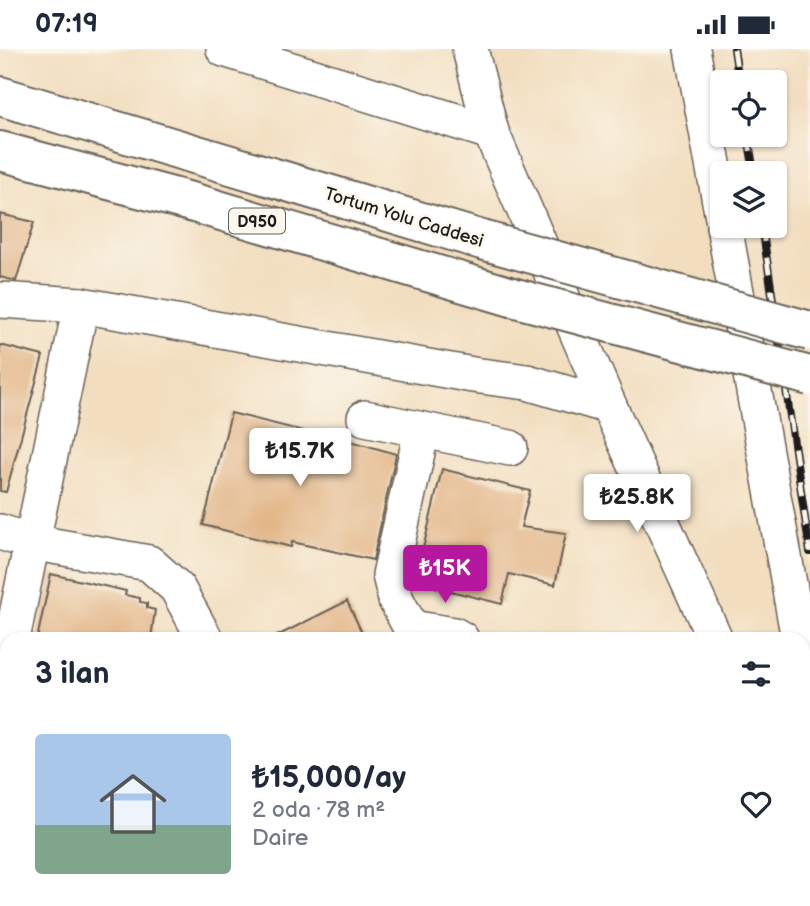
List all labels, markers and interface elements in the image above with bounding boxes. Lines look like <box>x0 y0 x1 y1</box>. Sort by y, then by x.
text: 07:19 <box>35 9 98 40</box>
map controls <box>710 70 787 238</box>
button: locate <box>710 70 787 147</box>
button: layers <box>710 161 787 238</box>
street label: Tortum Yolu Caddesi <box>322 183 486 252</box>
road number: D950 <box>229 209 285 233</box>
pin: ₺15.7K <box>243 429 357 488</box>
text: ₺15.7K <box>265 437 335 465</box>
pin: ₺25.8K <box>580 475 694 534</box>
text: ₺25.8K <box>600 483 674 511</box>
pin: ₺15K <box>404 545 486 605</box>
text: ₺15K <box>419 554 471 582</box>
icon: filters <box>737 655 775 693</box>
text: 3 ilan <box>35 656 110 692</box>
text: ₺15,000/ay <box>252 760 406 796</box>
icon: home <box>91 762 175 846</box>
icon: heart <box>737 785 775 823</box>
text: 2 oda · 78 m² <box>252 796 385 824</box>
text: Daire <box>252 824 308 852</box>

